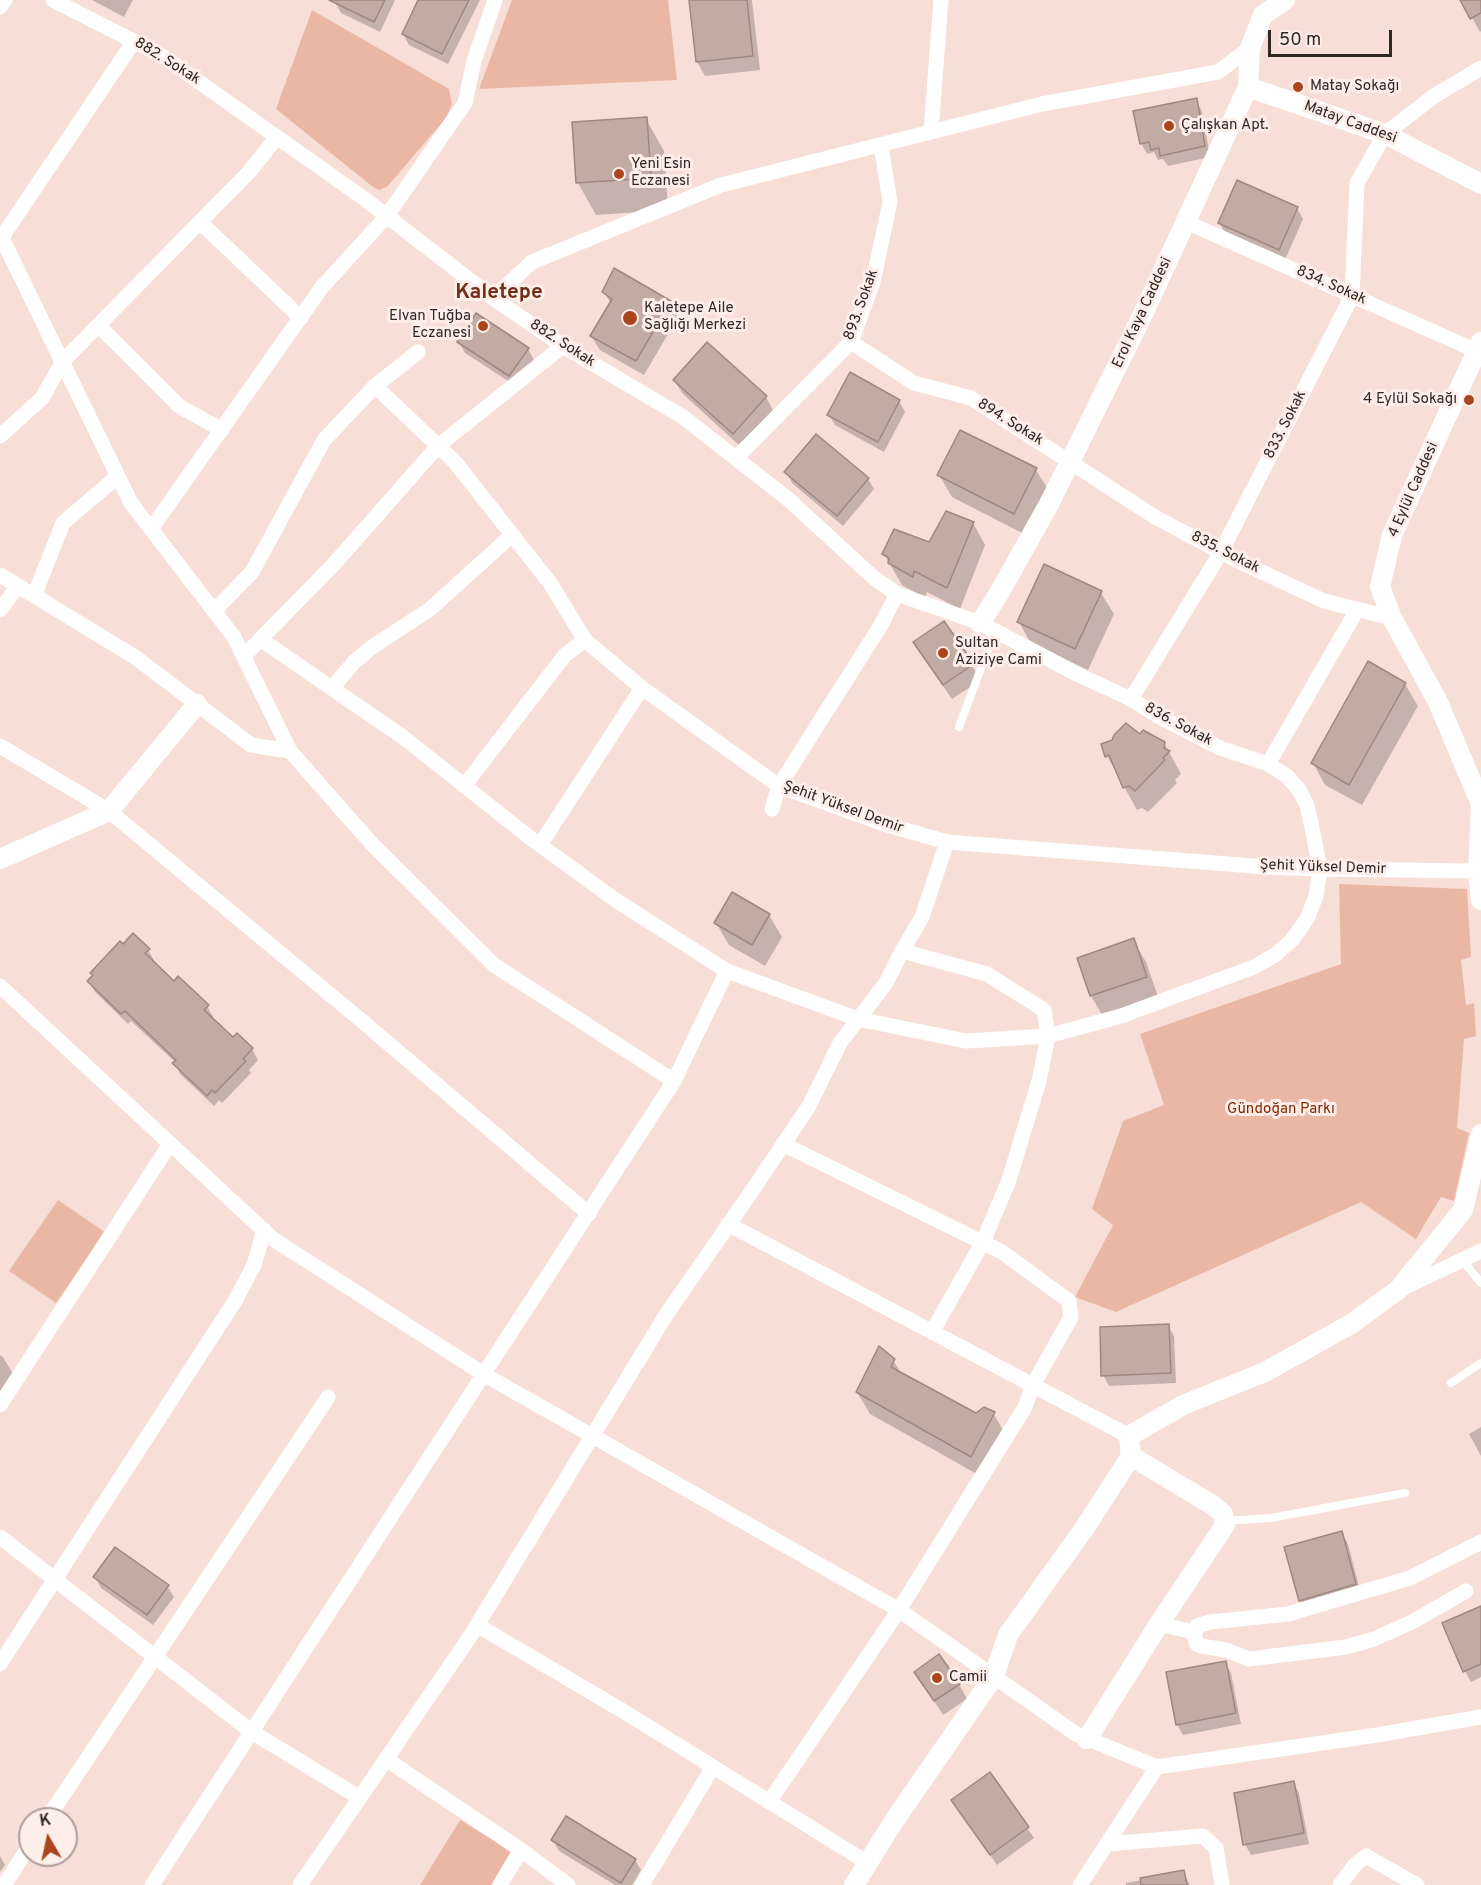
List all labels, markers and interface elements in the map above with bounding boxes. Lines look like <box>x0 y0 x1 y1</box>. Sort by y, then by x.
scale bar <box>1271 18 1396 56</box>
text: 50 m <box>1279 29 1321 52</box>
street label: 882. Sokak <box>131 35 203 89</box>
place label: Matay Sokağı <box>1310 78 1399 96</box>
marker: Matay Sokağı <box>1291 80 1305 94</box>
street label: Matay Caddesi <box>1301 98 1399 148</box>
place label: Çalışkan Apt. <box>1181 117 1268 135</box>
marker: Çalışkan Apt. <box>1162 119 1176 133</box>
place label: Yeni Esin Eczanesi <box>631 156 691 191</box>
marker: Yeni Esin Eczanesi <box>612 167 626 181</box>
street label: Erol Kaya Caddesi <box>1109 255 1177 371</box>
street label: 834. Sokak <box>1293 263 1369 309</box>
street label: 893. Sokak <box>841 267 883 343</box>
district label: Kaletepe <box>455 281 543 307</box>
place label: Kaletepe Aile Sağlığı Merkezi <box>644 300 746 335</box>
place label: Elvan Tuğba Eczanesi <box>389 308 471 343</box>
marker: Kaletepe Aile Sağlığı Merkezi <box>621 309 639 327</box>
street label: 882. Sokak <box>526 316 598 372</box>
marker: Elvan Tuğba Eczanesi <box>476 319 490 333</box>
street label: 833. Sokak <box>1261 388 1311 462</box>
place label: 4 Eylül Sokağı <box>1363 391 1457 409</box>
marker: 4 Eylül Sokağı <box>1462 393 1476 407</box>
street label: 894. Sokak <box>974 396 1046 450</box>
street label: 4 Eylül Caddesi <box>1385 440 1443 540</box>
street label: 835. Sokak <box>1188 528 1262 578</box>
place label: Sultan Aziziye Cami <box>955 635 1042 670</box>
marker: Sultan Aziziye Cami <box>936 646 950 660</box>
street label: 836. Sokak <box>1141 700 1215 750</box>
street label: Şehit Yüksel Demir <box>780 778 906 838</box>
street label: Şehit Yüksel Demir <box>1259 857 1387 879</box>
park label: Gündoğan Parkı <box>1227 1101 1335 1119</box>
place label: Camii <box>949 1669 987 1687</box>
marker: Camii <box>930 1671 944 1685</box>
north arrow <box>18 1807 78 1867</box>
text: K <box>38 1810 53 1832</box>

